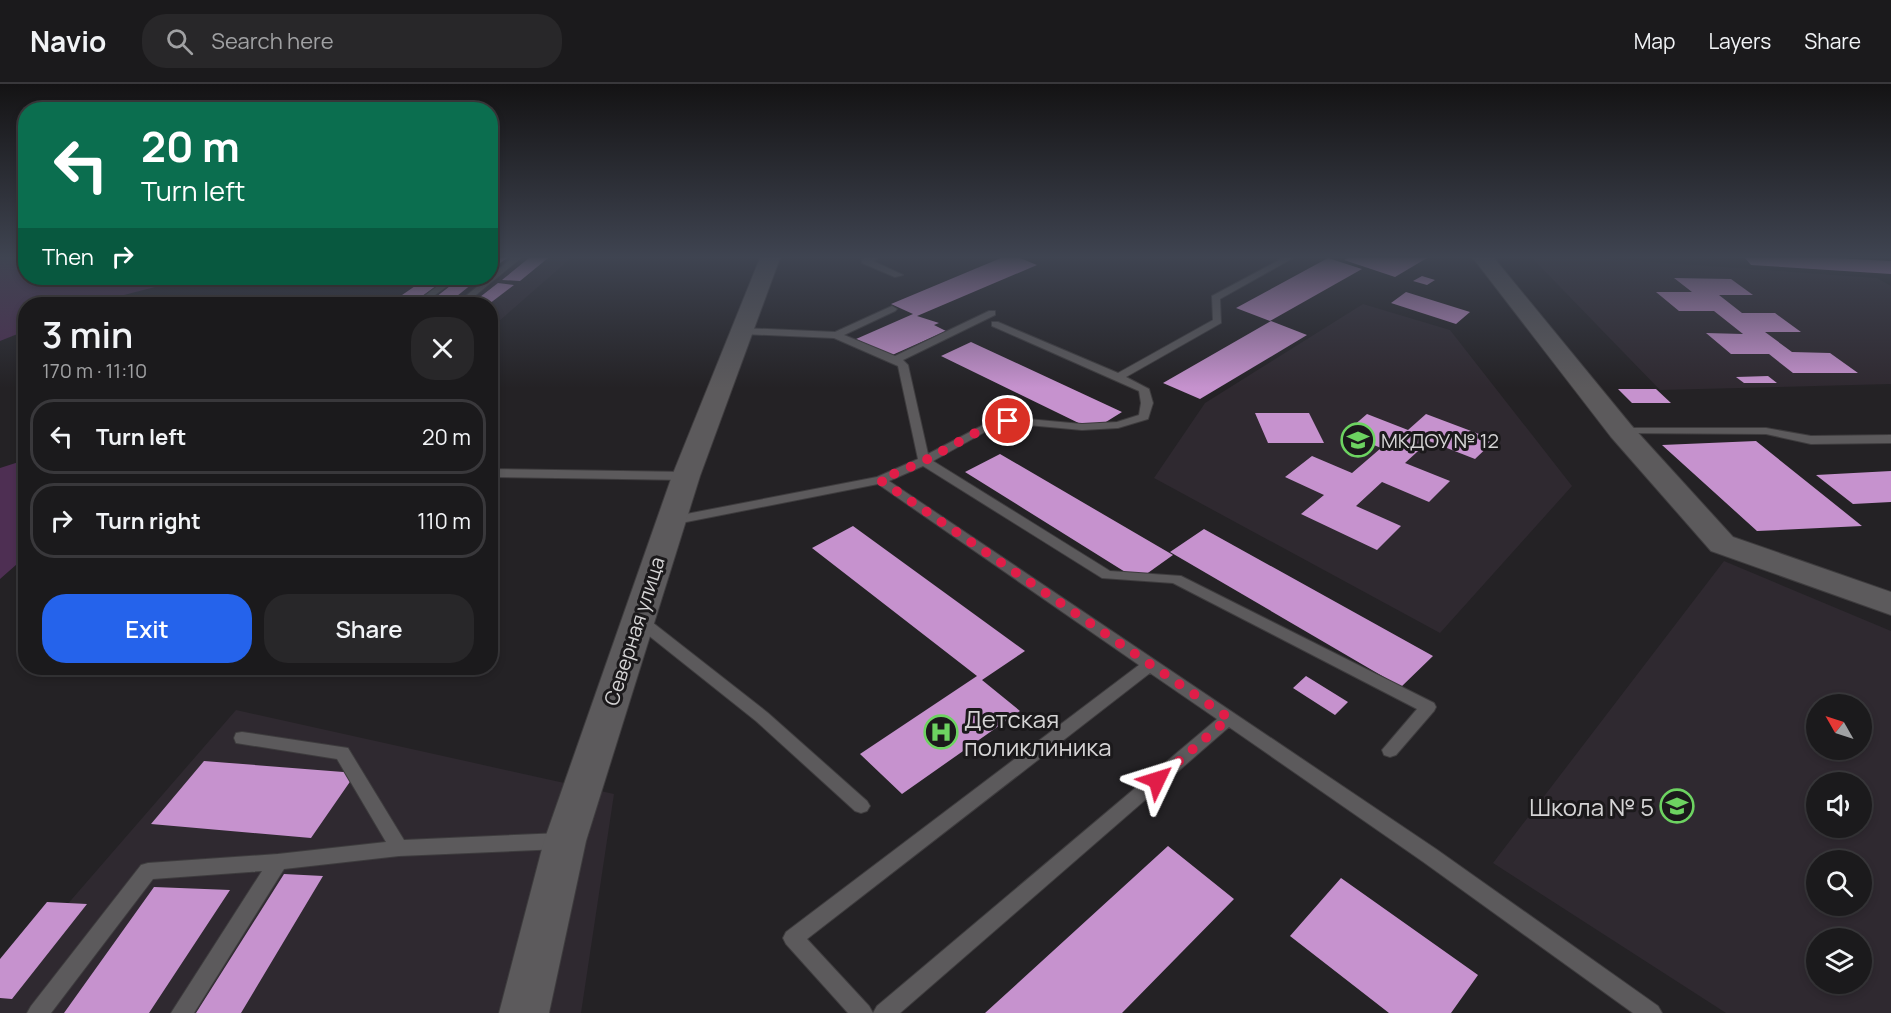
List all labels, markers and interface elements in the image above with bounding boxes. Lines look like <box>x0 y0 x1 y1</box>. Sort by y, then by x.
search box <box>142 14 562 68</box>
text: Navio <box>30 22 106 60</box>
icon: search <box>163 25 196 58</box>
text: Search here <box>211 26 334 56</box>
text: Map <box>1634 27 1675 55</box>
text: Layers <box>1708 27 1771 55</box>
text: Share <box>1804 27 1861 55</box>
text: 20 m <box>141 117 240 175</box>
icon: left <box>42 126 120 204</box>
text: Turn left <box>141 172 245 209</box>
icon: right <box>106 240 139 273</box>
text: Then <box>42 242 94 272</box>
text: 3 min <box>42 310 133 359</box>
button: close <box>411 317 474 380</box>
text: 170 m · 11:10 <box>42 357 147 384</box>
pin <box>982 395 1033 446</box>
icon: arrive <box>991 404 1024 437</box>
icon: left <box>45 420 78 453</box>
text: Turn left <box>96 422 186 452</box>
text: 20 m <box>422 422 471 452</box>
school or university icon: МКДОУ № 12 <box>1340 422 1376 458</box>
place label: МКДОУ № 12 <box>1381 427 1499 454</box>
icon: right <box>45 504 78 537</box>
text: Turn right <box>96 506 201 536</box>
text: 110 m <box>417 506 471 536</box>
street label: Северная улица <box>597 553 671 709</box>
button: Exit <box>42 594 252 663</box>
button: Share <box>264 594 474 663</box>
north arrow <box>1806 694 1872 760</box>
map controls <box>1806 694 1872 994</box>
place label: Детская поликлиника <box>964 702 1112 763</box>
hospital icon: Детская поликлиника <box>923 714 959 750</box>
position arrow <box>1125 748 1189 812</box>
button: sound <box>1806 772 1872 838</box>
school or university icon: Школа № 5 <box>1659 788 1695 824</box>
place label: Школа № 5 <box>1529 790 1654 823</box>
button: search <box>1806 850 1872 916</box>
button: layers <box>1806 928 1872 994</box>

